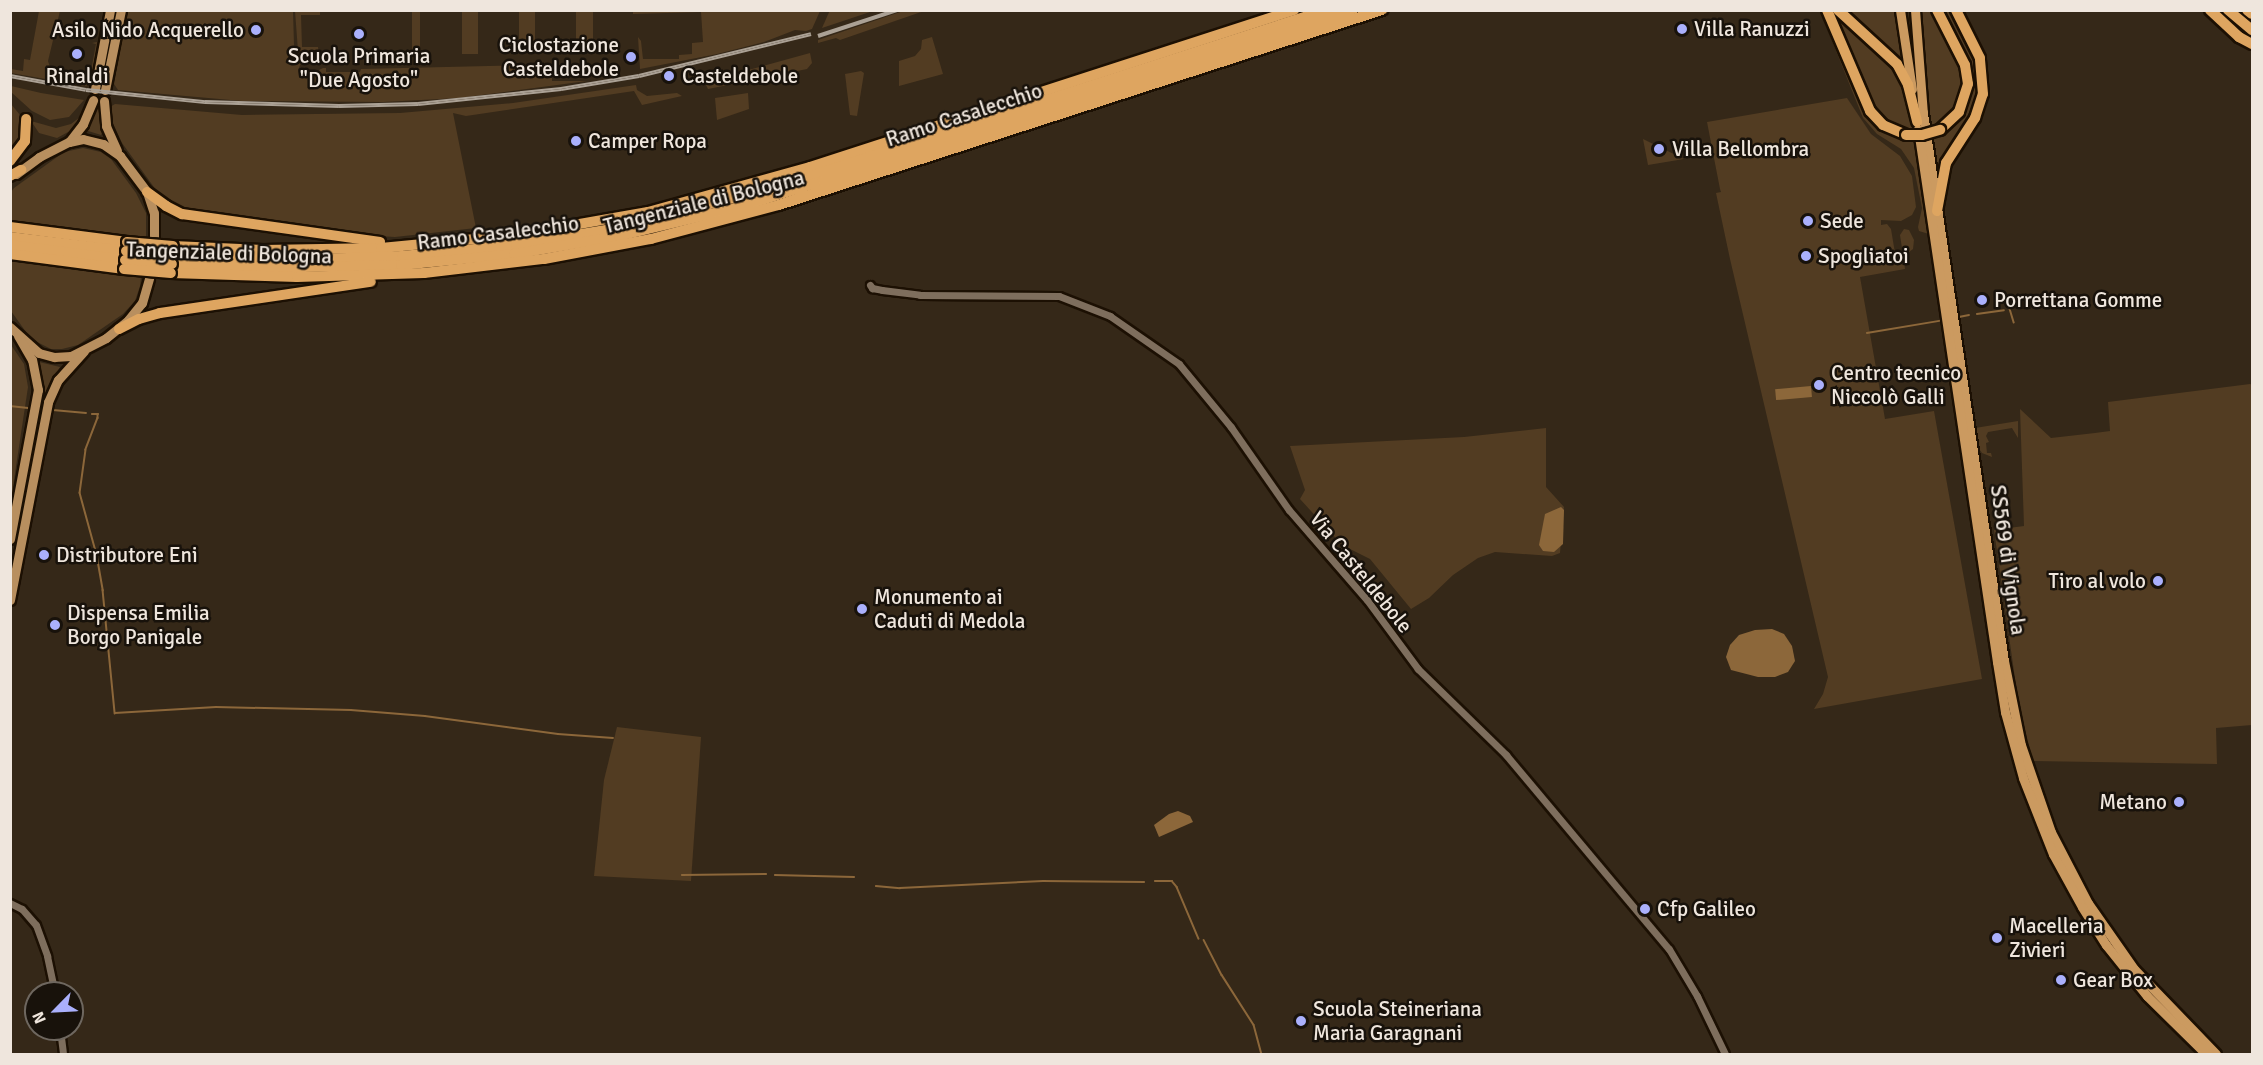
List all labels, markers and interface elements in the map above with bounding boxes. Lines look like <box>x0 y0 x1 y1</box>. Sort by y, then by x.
place label: Villa Ranuzzi <box>1694 16 1810 42</box>
place label: Asilo Nido Acquerello <box>52 17 244 43</box>
marker: Villa Ranuzzi <box>1675 22 1689 36</box>
marker: Asilo Nido Acquerello <box>249 23 263 37</box>
marker: Scuola Primaria "Due Agosto" <box>352 27 366 41</box>
place label: Ciclostazione Casteldebole <box>499 32 619 82</box>
place label: Scuola Primaria "Due Agosto" <box>288 43 430 93</box>
marker: Rinaldi <box>70 47 84 61</box>
marker: Ciclostazione Casteldebole <box>624 50 638 64</box>
place label: Rinaldi <box>45 63 109 89</box>
place label: Casteldebole <box>682 63 798 89</box>
marker: Casteldebole <box>660 67 678 85</box>
street label: Ramo Casalecchio <box>883 78 1045 152</box>
place label: Camper Ropa <box>588 128 707 154</box>
marker: Camper Ropa <box>569 134 583 148</box>
place label: Villa Bellombra <box>1672 136 1809 162</box>
marker: Villa Bellombra <box>1650 140 1668 158</box>
street label: Tangenziale di Bologna <box>601 165 807 239</box>
place label: Sede <box>1820 208 1864 234</box>
street label: Ramo Casalecchio <box>416 211 580 255</box>
marker: Sede <box>1801 214 1815 228</box>
street label: Tangenziale di Bologna <box>126 237 332 269</box>
place label: Spogliatoi <box>1818 243 1909 269</box>
marker: Spogliatoi <box>1799 249 1813 263</box>
place label: Porrettana Gomme <box>1994 287 2162 313</box>
marker: Porrettana Gomme <box>1975 293 1989 307</box>
place label: Centro tecnico Niccolò Galli <box>1831 360 1961 410</box>
marker: Centro tecnico Niccolò Galli <box>1812 378 1826 392</box>
street label: SS569 di Vignola <box>1985 483 2031 637</box>
street label: Via Casteldebole <box>1304 506 1418 638</box>
place label: Distributore Eni <box>56 542 198 568</box>
marker: Distributore Eni <box>37 548 51 562</box>
place label: Tiro al volo <box>2049 568 2146 594</box>
marker: Tiro al volo <box>2151 574 2165 588</box>
place label: Monumento ai Caduti di Medola <box>874 584 1025 634</box>
place label: Dispensa Emilia Borgo Panigale <box>67 600 210 650</box>
marker: Monumento ai Caduti di Medola <box>855 602 869 616</box>
marker: Dispensa Emilia Borgo Panigale <box>48 618 62 632</box>
place label: Metano <box>2099 789 2167 815</box>
marker: Metano <box>2172 795 2186 809</box>
place label: Cfp Galileo <box>1657 896 1756 922</box>
marker: Cfp Galileo <box>1638 902 1652 916</box>
place label: Macelleria Zivieri <box>2009 913 2104 963</box>
marker: Macelleria Zivieri <box>1990 931 2004 945</box>
place label: Gear Box <box>2073 967 2153 993</box>
marker: Gear Box <box>2054 973 2068 987</box>
north arrow <box>24 981 84 1041</box>
place label: Scuola Steineriana Maria Garagnani <box>1313 996 1482 1046</box>
text: N <box>28 1008 51 1027</box>
marker: Scuola Steineriana Maria Garagnani <box>1294 1014 1308 1028</box>

